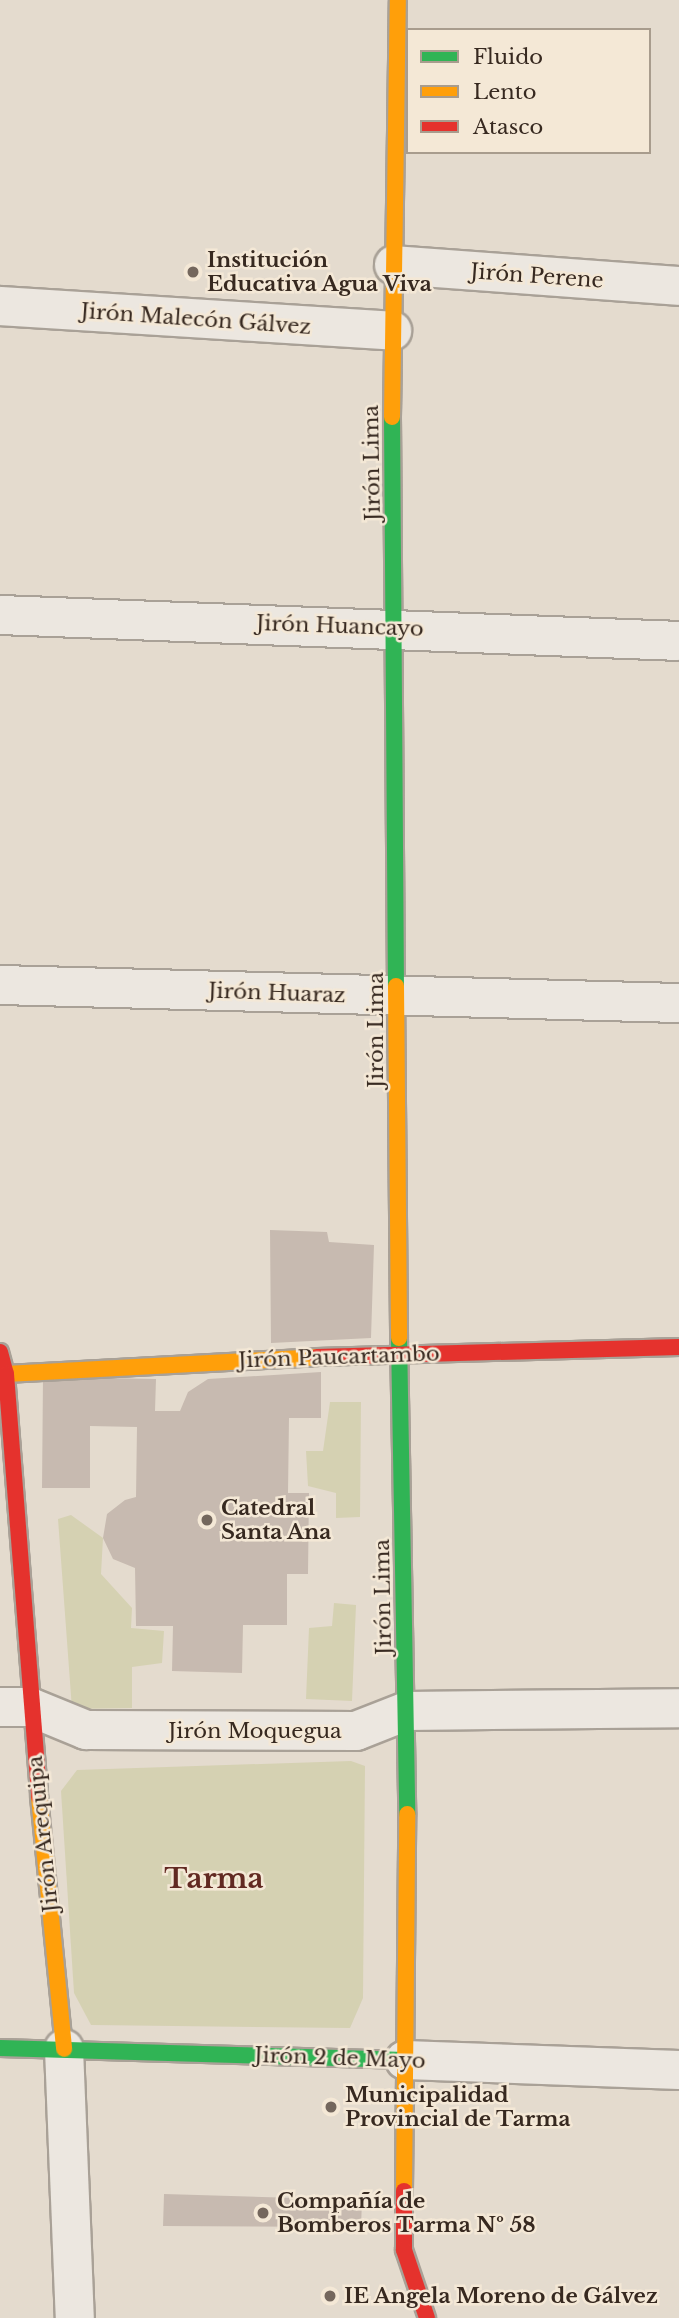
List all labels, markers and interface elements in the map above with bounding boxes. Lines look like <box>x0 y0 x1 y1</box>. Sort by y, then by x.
legend <box>406 28 651 154</box>
text: Fluido <box>473 44 543 70</box>
text: Lento <box>473 79 536 105</box>
text: Atasco <box>473 114 543 140</box>
place label: Institución Educativa Agua Viva <box>207 247 433 297</box>
street label: Jirón Perene <box>470 259 604 293</box>
marker: Institución Educativa Agua Viva <box>185 264 201 280</box>
street label: Jirón Malecón Gálvez <box>80 298 312 340</box>
street label: Jirón Lima <box>358 405 386 521</box>
street label: Jirón Huancayo <box>256 610 424 642</box>
street label: Jirón Lima <box>363 972 389 1088</box>
street label: Jirón Huaraz <box>208 978 346 1008</box>
street label: Jirón Paucartambo <box>238 1341 440 1373</box>
place label: Catedral Santa Ana <box>221 1495 332 1545</box>
marker: Catedral Santa Ana <box>199 1512 215 1528</box>
street label: Jirón Lima <box>369 1539 397 1655</box>
street label: Jirón Moquegua <box>168 1718 342 1744</box>
street label: Jirón Arequipa <box>22 1754 64 1914</box>
district label: Tarma <box>164 1862 264 1896</box>
street label: Jirón 2 de Mayo <box>254 2042 426 2074</box>
place label: Municipalidad Provincial de Tarma <box>345 2082 571 2132</box>
marker: Municipalidad Provincial de Tarma <box>323 2099 339 2115</box>
place label: Compañía de Bomberos Tarma Nº 58 <box>277 2188 536 2238</box>
marker: Compañía de Bomberos Tarma Nº 58 <box>255 2205 271 2221</box>
place label: IE Angela Moreno de Gálvez <box>344 2283 659 2309</box>
marker: IE Angela Moreno de Gálvez <box>322 2288 338 2304</box>

